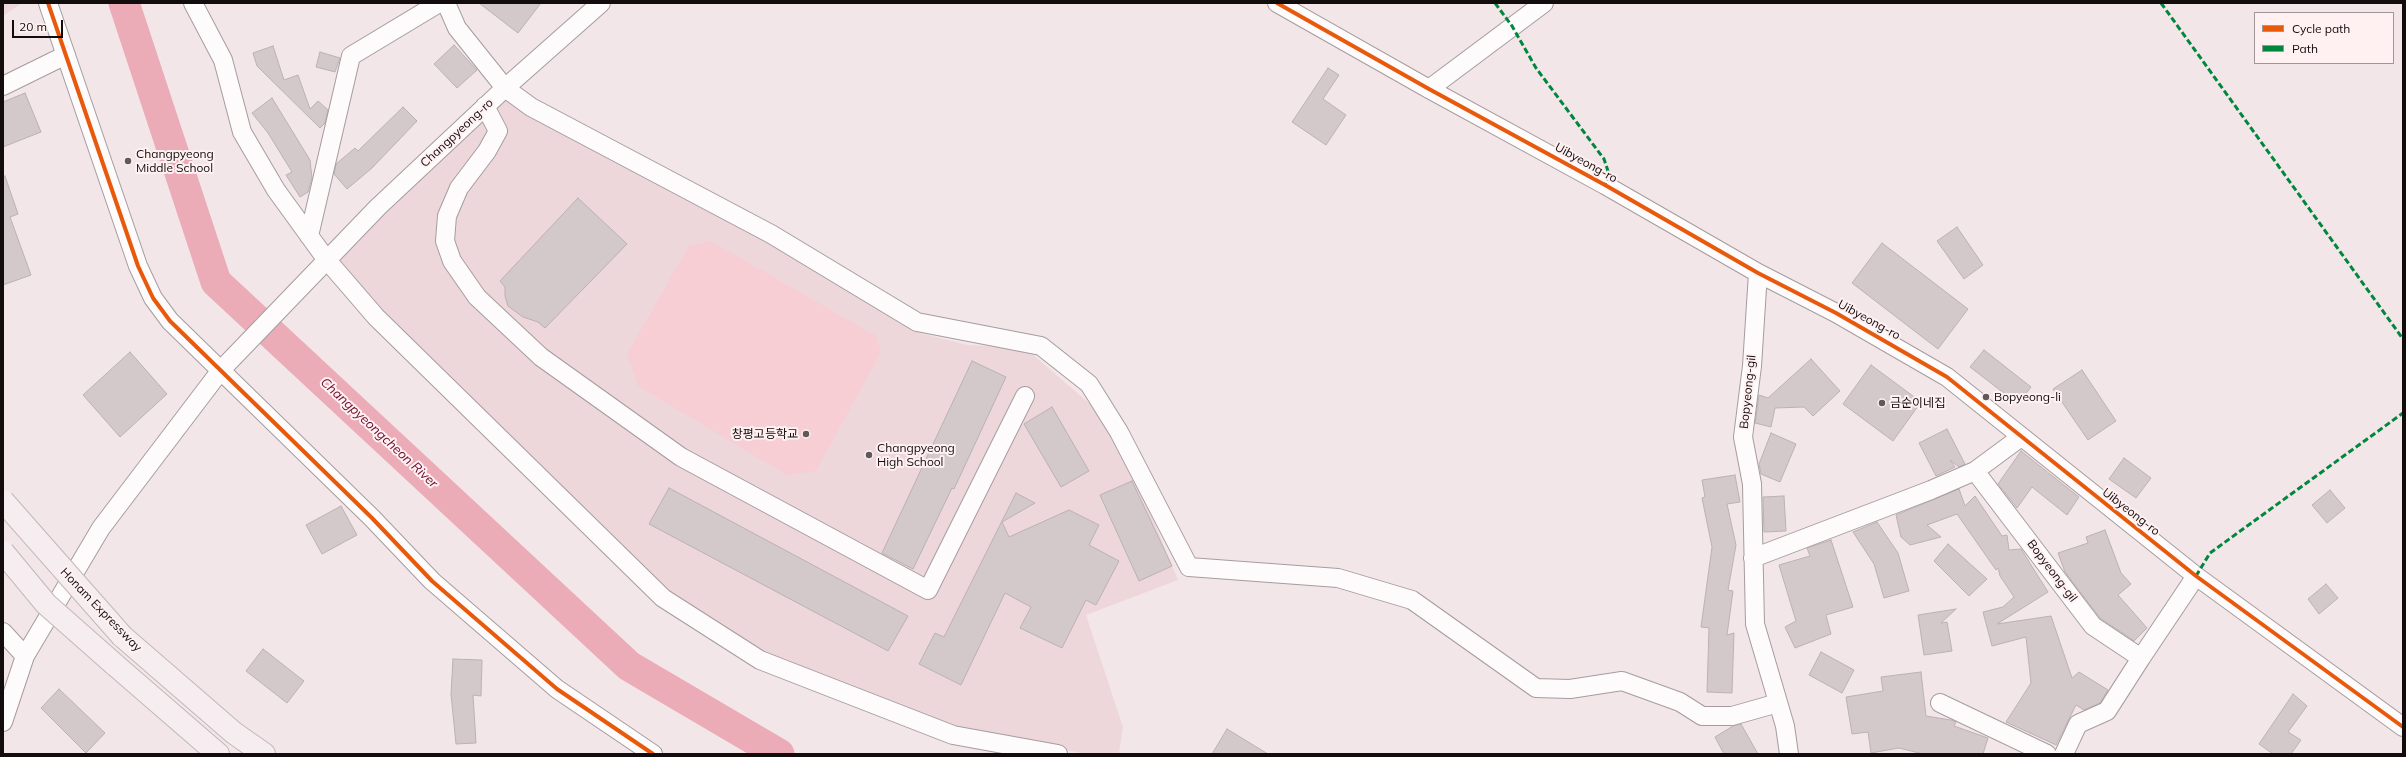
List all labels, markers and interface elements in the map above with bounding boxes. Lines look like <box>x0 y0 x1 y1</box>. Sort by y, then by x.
scale bar <box>14 12 65 38</box>
legend <box>2254 12 2394 64</box>
text: 20 m <box>19 19 47 34</box>
text: Cycle path <box>2292 21 2350 36</box>
text: Path <box>2292 41 2318 56</box>
street label: Changpyeong-ro <box>418 96 496 170</box>
street label: Uibyeong-ro <box>1552 140 1620 186</box>
place label: Changpyeong Middle School <box>136 147 214 175</box>
marker: Changpyeong Middle School <box>123 156 133 166</box>
street label: Uibyeong-ro <box>1835 297 1903 343</box>
street label: Bopyeong-gil <box>1737 354 1759 430</box>
water label: Changpyeongcheon River <box>317 375 441 491</box>
place label: Bopyeong-li <box>1994 390 2061 404</box>
marker: Bopyeong-li <box>1981 392 1991 402</box>
place label: 금순이네집 <box>1890 396 1945 410</box>
marker: 금순이네집 <box>1877 398 1887 408</box>
place label: 창평고등학교 <box>732 427 798 441</box>
marker: 창평고등학교 <box>801 429 811 439</box>
place label: Changpyeong High School <box>877 441 955 469</box>
marker: Changpyeong High School <box>864 450 874 460</box>
street label: Uibyeong-ro <box>2099 485 2163 539</box>
street label: Bopyeong-gil <box>2024 537 2080 605</box>
street label: Honam Expressway <box>57 565 145 655</box>

